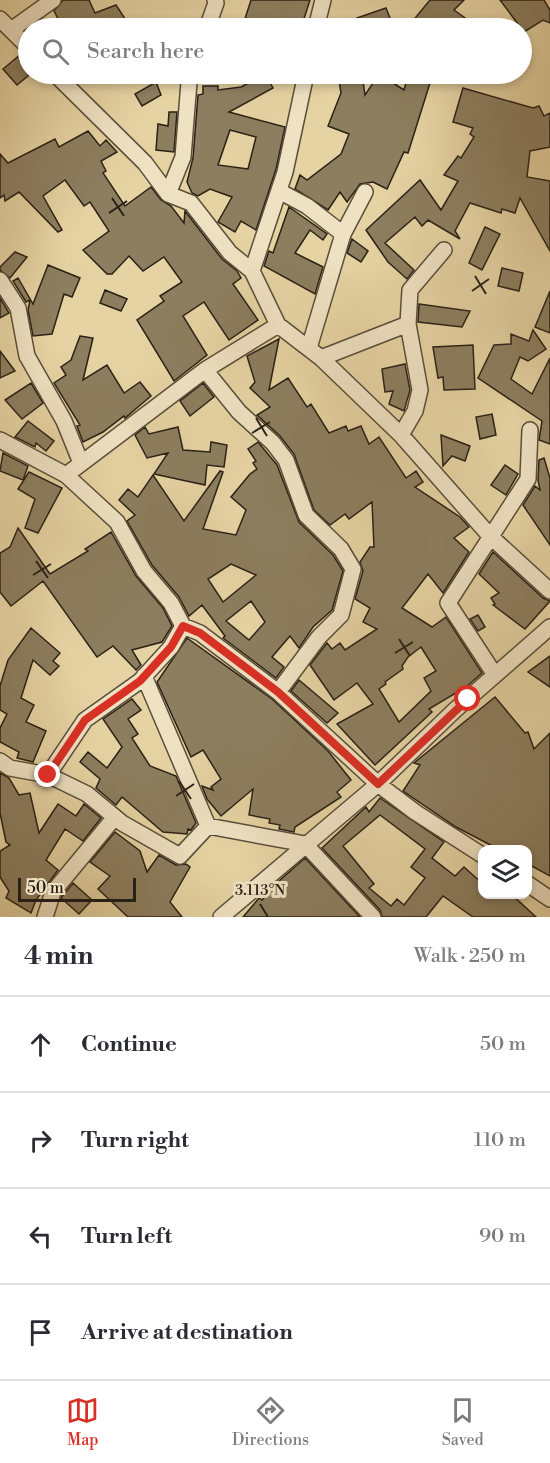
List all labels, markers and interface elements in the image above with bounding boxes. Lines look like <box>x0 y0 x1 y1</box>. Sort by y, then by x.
search box <box>18 18 532 84</box>
icon: search <box>39 35 72 68</box>
text: Search here <box>87 38 204 65</box>
route start <box>454 685 480 711</box>
route end <box>34 761 60 787</box>
map controls <box>478 845 532 899</box>
button: layers <box>478 845 532 899</box>
scale bar <box>18 875 136 902</box>
text: 50 m <box>27 878 64 898</box>
text: 3.113°N <box>235 881 285 900</box>
text: 4 min <box>24 940 94 972</box>
text: Walk · 250 m <box>414 944 526 969</box>
icon: ahead <box>24 1028 57 1061</box>
text: Continue <box>81 1031 177 1058</box>
text: 50 m <box>480 1032 526 1057</box>
icon: right <box>24 1124 57 1157</box>
text: Turn right <box>81 1127 189 1154</box>
text: 110 m <box>474 1128 526 1153</box>
icon: left <box>24 1220 57 1253</box>
text: Turn left <box>81 1223 172 1250</box>
text: 90 m <box>479 1224 526 1249</box>
icon: arrive <box>24 1316 57 1349</box>
text: Arrive at destination <box>81 1319 293 1346</box>
tab: Map <box>66 1394 99 1450</box>
tab: Directions <box>232 1394 309 1450</box>
tab: Saved <box>442 1394 484 1450</box>

